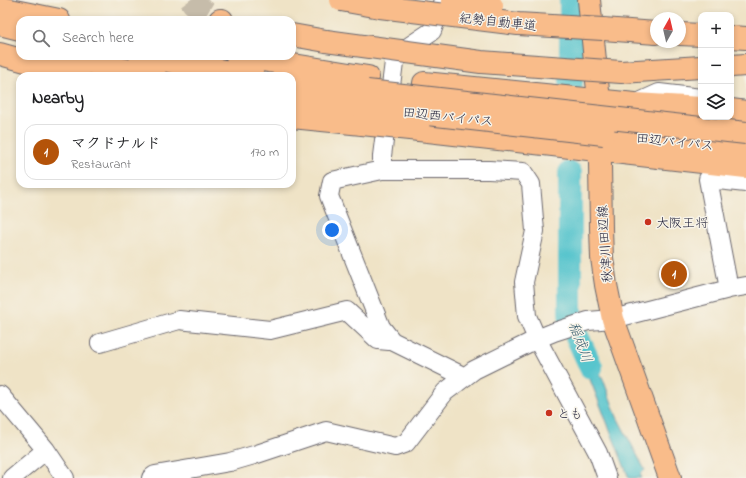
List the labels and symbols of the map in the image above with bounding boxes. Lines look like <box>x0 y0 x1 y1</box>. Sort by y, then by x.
street label: 紀勢自動車道 <box>458 9 538 36</box>
north arrow <box>650 12 686 48</box>
street label: 田辺西バイパス <box>402 103 494 132</box>
street label: 田辺バイパス <box>635 129 714 156</box>
street label: 秋津川田辺線 <box>593 203 618 283</box>
place label: 大阪王将 <box>656 214 708 233</box>
marker: 大阪王将 <box>643 217 653 227</box>
your location <box>322 220 342 240</box>
pin: 1 <box>661 259 687 289</box>
water label: 稲成川 <box>563 319 597 366</box>
place label: とも <box>557 405 583 424</box>
marker: とも <box>544 408 554 418</box>

